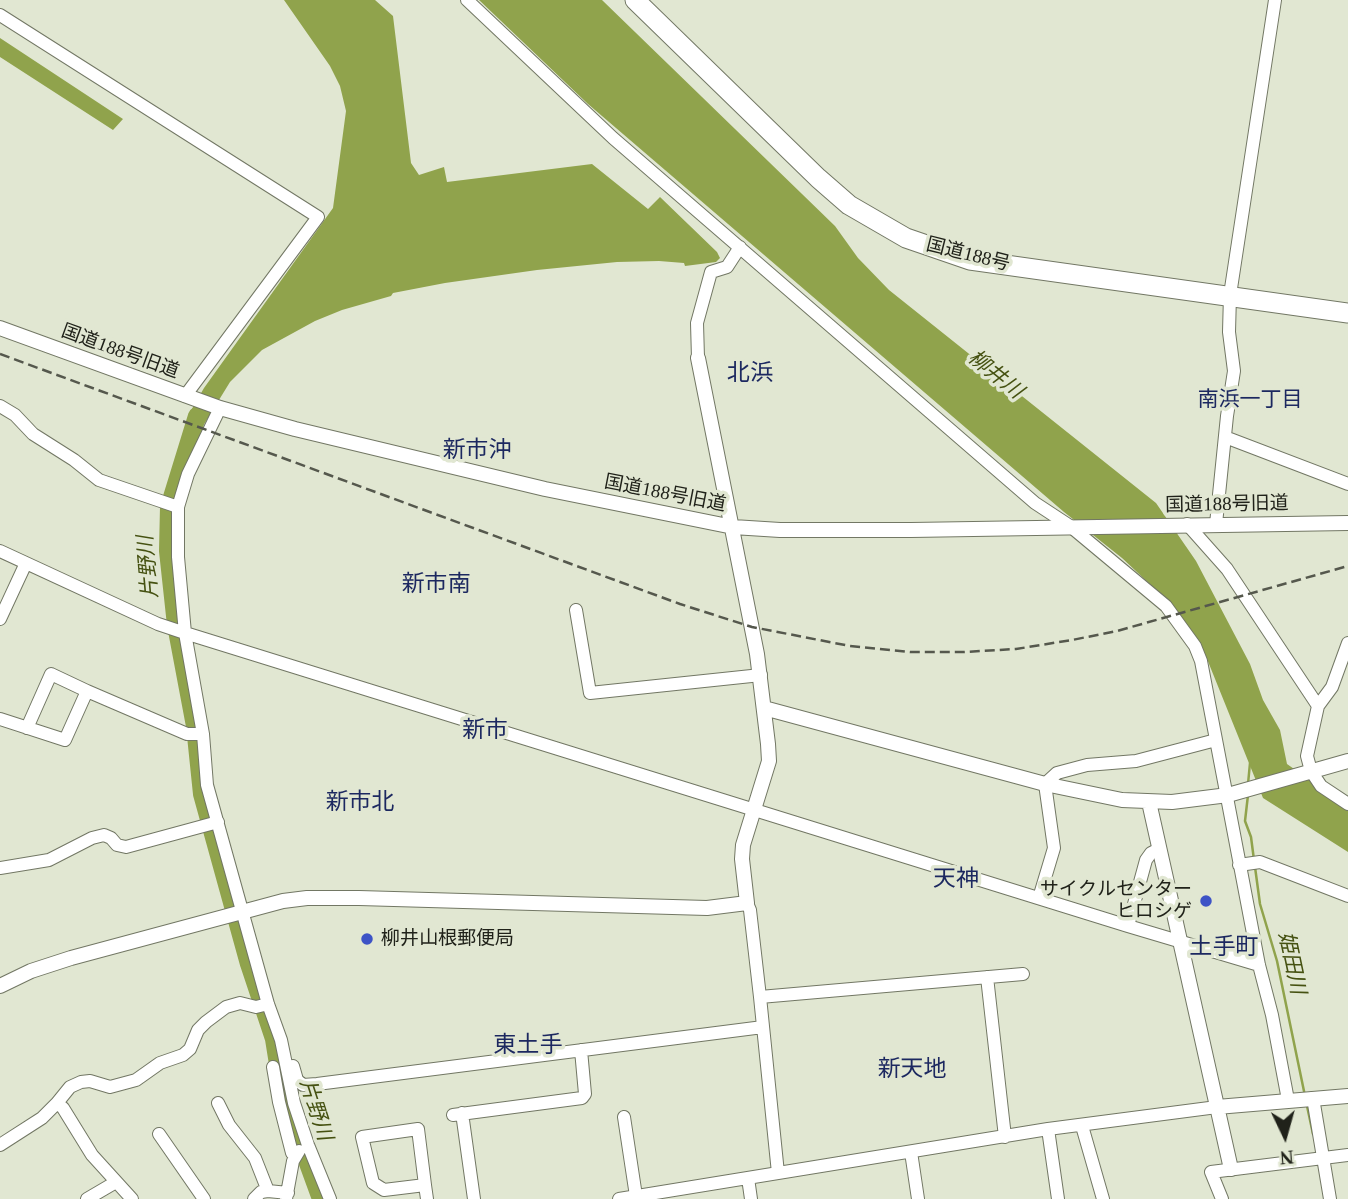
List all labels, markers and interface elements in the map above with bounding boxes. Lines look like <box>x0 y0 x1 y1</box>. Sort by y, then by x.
street label: 国道188号 <box>924 234 1012 276</box>
street label: 国道188号旧道 <box>58 320 182 384</box>
water label: 柳井川 <box>963 345 1027 405</box>
district label: 北浜 <box>727 360 773 388</box>
district label: 南浜一丁目 <box>1198 387 1302 413</box>
district label: 新市沖 <box>443 437 511 465</box>
street label: 国道188号旧道 <box>602 471 728 517</box>
street label: 国道188号旧道 <box>1165 493 1289 517</box>
water label: 片野川 <box>134 535 164 599</box>
district label: 新市南 <box>402 571 470 599</box>
district label: 新市 <box>462 717 508 745</box>
district label: 新市北 <box>326 789 394 817</box>
district label: 天神 <box>933 866 979 894</box>
place label: サイクルセンター ヒロシゲ <box>1040 879 1192 923</box>
marker: サイクルセンター ヒロシゲ <box>1198 893 1214 909</box>
place label: 柳井山根郵便局 <box>381 928 514 950</box>
water label: 姫田川 <box>1272 930 1310 996</box>
marker: 柳井山根郵便局 <box>359 931 375 947</box>
district label: 土手町 <box>1190 934 1258 962</box>
district label: 東土手 <box>494 1032 562 1060</box>
district label: 新天地 <box>878 1056 946 1084</box>
water label: 片野川 <box>293 1076 337 1144</box>
north arrow <box>1250 1101 1320 1171</box>
text: N <box>1279 1146 1295 1168</box>

